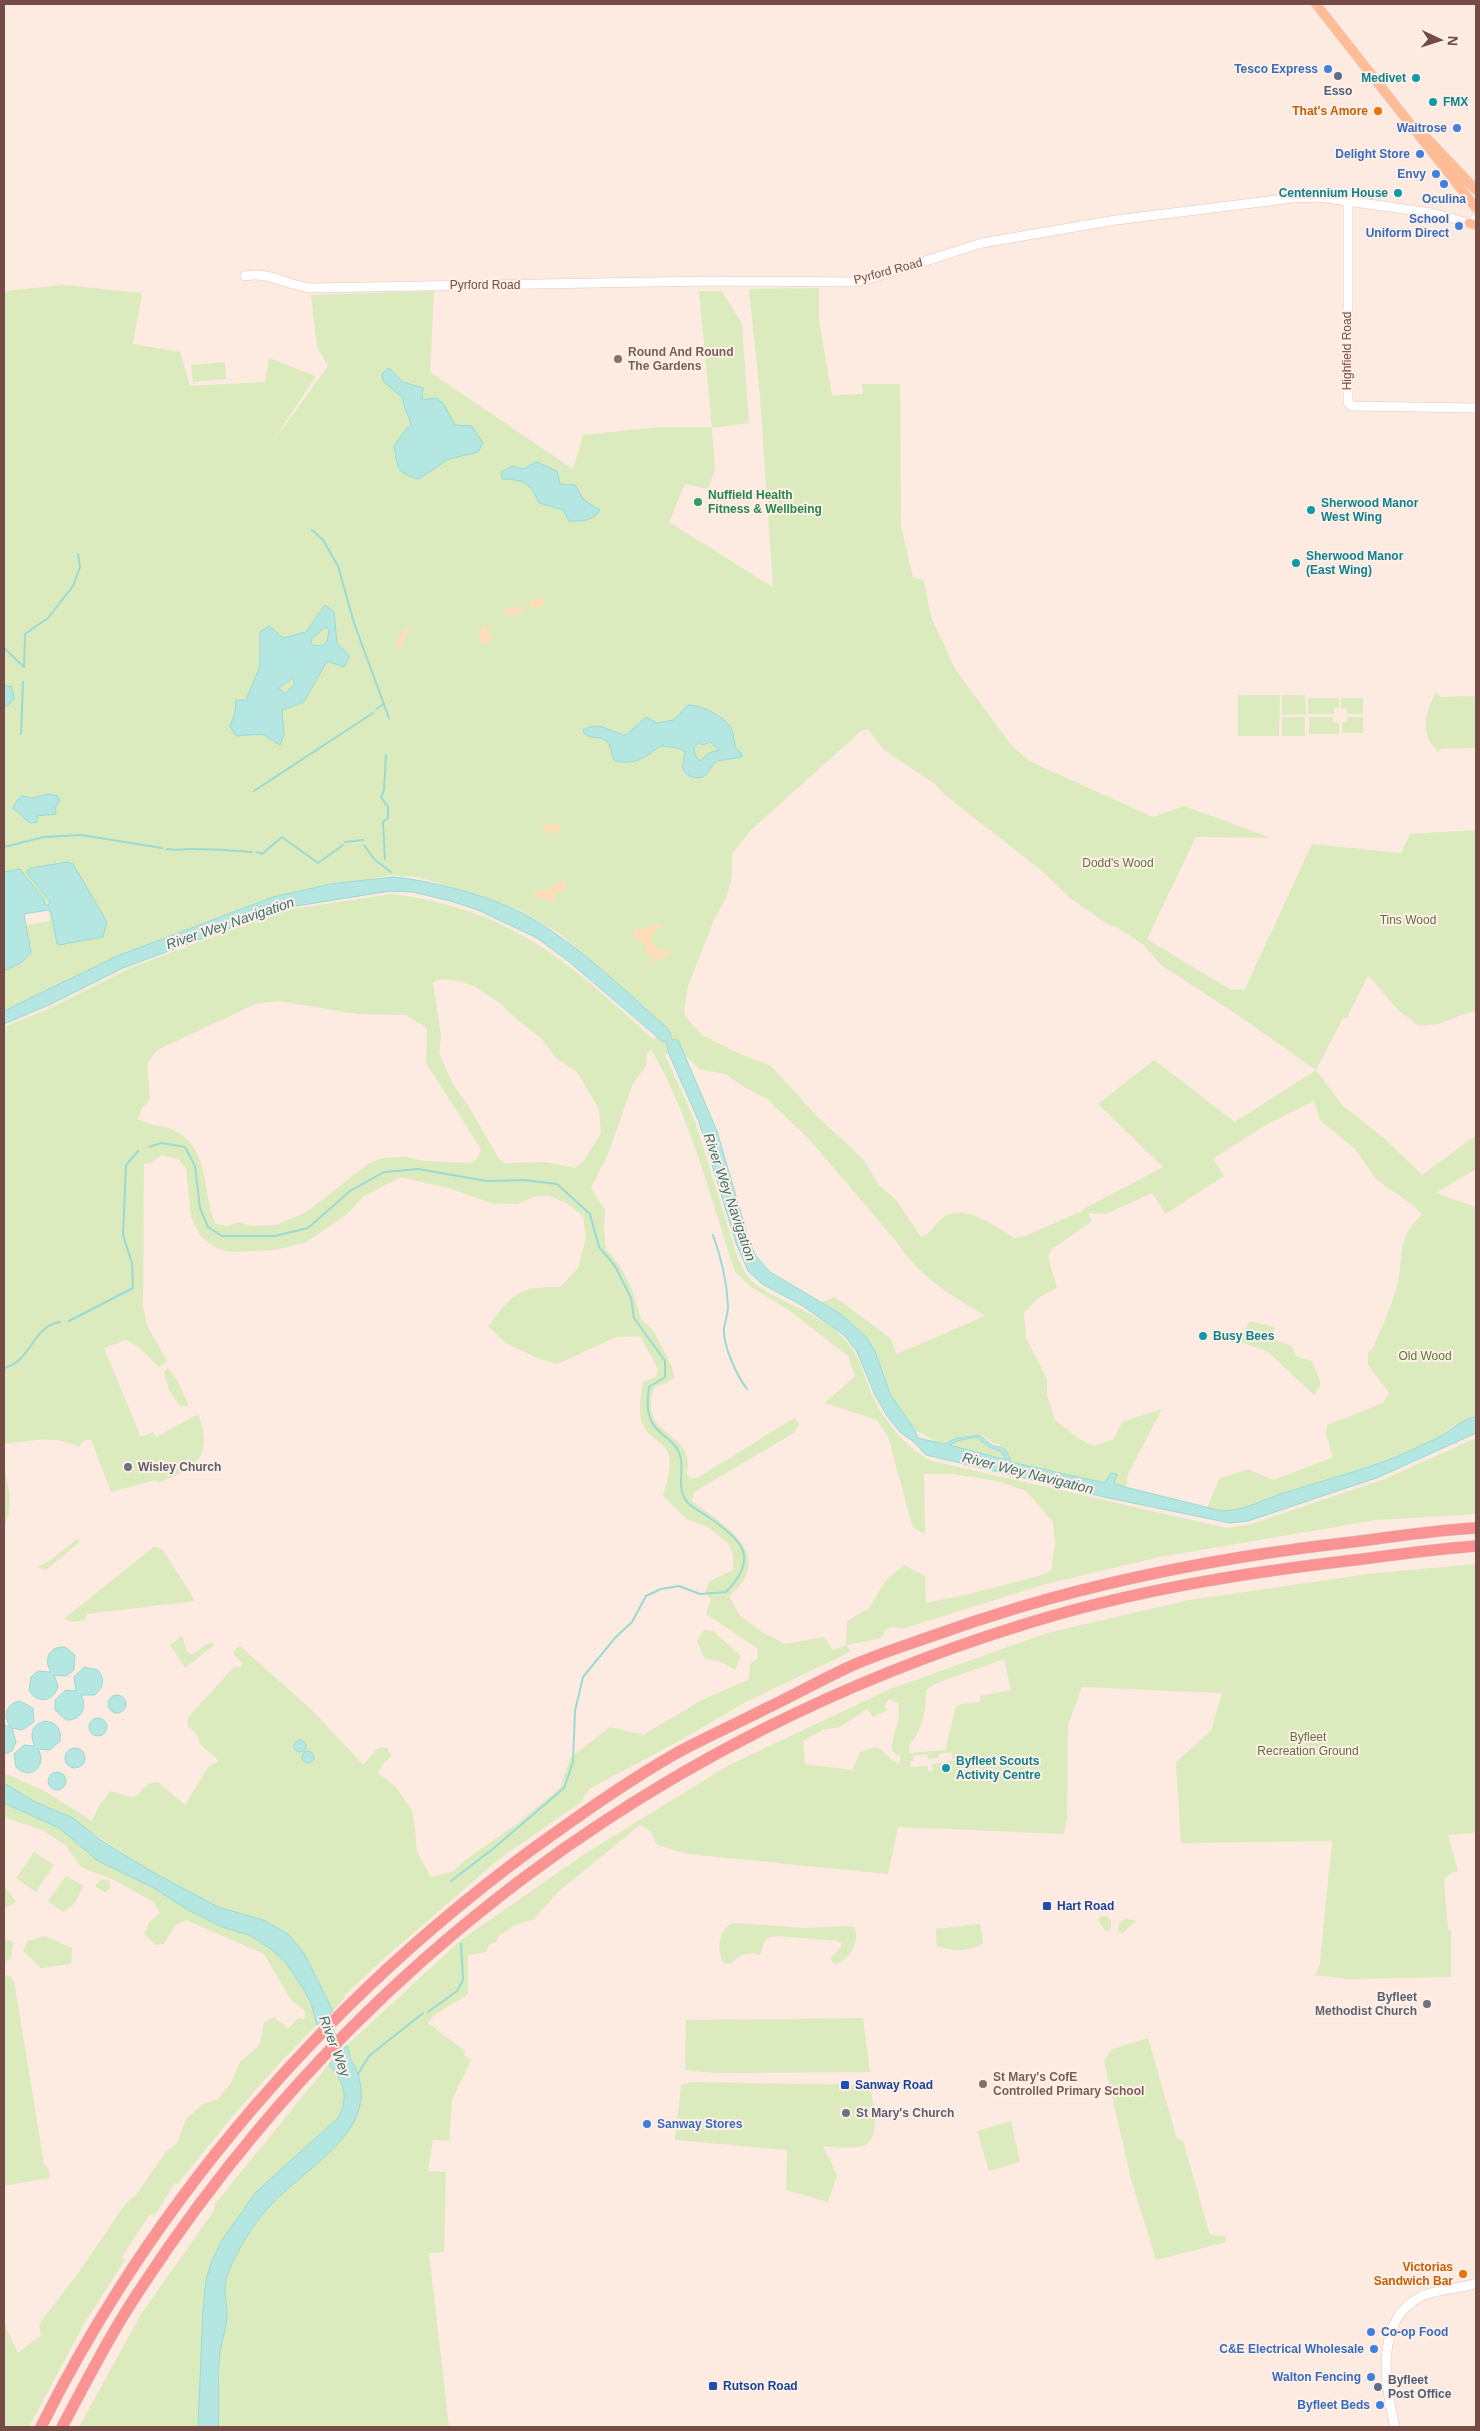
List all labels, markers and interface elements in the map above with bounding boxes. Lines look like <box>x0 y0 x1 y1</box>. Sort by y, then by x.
north arrow <box>1415 15 1465 65</box>
text: N <box>1445 35 1461 47</box>
place label: Tesco Express <box>1234 62 1318 76</box>
marker: Tesco Express <box>1322 63 1334 75</box>
marker: Esso <box>1332 70 1344 82</box>
place label: Medivet <box>1361 71 1406 85</box>
marker: Medivet <box>1410 72 1422 84</box>
place label: Esso <box>1324 84 1352 98</box>
place label: FMX <box>1443 95 1468 109</box>
marker: FMX <box>1427 96 1439 108</box>
place label: That's Amore <box>1292 104 1368 118</box>
marker: That's Amore <box>1372 105 1384 117</box>
place label: Waitrose <box>1397 121 1447 135</box>
marker: Waitrose <box>1451 122 1463 134</box>
place label: Delight Store <box>1335 147 1410 161</box>
marker: Delight Store <box>1414 148 1426 160</box>
place label: Envy <box>1397 167 1426 181</box>
marker: Envy <box>1430 168 1442 180</box>
marker: Oculina <box>1438 178 1450 190</box>
place label: Centennium House <box>1279 186 1388 200</box>
marker: Centennium House <box>1392 187 1404 199</box>
place label: Oculina <box>1422 192 1466 206</box>
place label: School Uniform Direct <box>1366 212 1449 240</box>
marker: School Uniform Direct <box>1453 220 1465 232</box>
street label: Pyrford Road <box>852 255 924 287</box>
street label: Pyrford Road <box>450 278 520 292</box>
street label: Highfield Road <box>1340 312 1354 390</box>
place label: Round And Round The Gardens <box>628 345 734 373</box>
marker: Round And Round The Gardens <box>612 353 624 365</box>
place label: Nuffield Health Fitness & Wellbeing <box>708 488 822 516</box>
marker: Nuffield Health Fitness & Wellbeing <box>692 496 704 508</box>
place label: Sherwood Manor West Wing <box>1321 496 1419 524</box>
marker: Sherwood Manor West Wing <box>1305 504 1317 516</box>
place label: Sherwood Manor (East Wing) <box>1306 549 1404 577</box>
marker: Sherwood Manor (East Wing) <box>1290 557 1302 569</box>
park label: Dodd's Wood <box>1082 856 1154 870</box>
water label: River Wey Navigation <box>164 893 296 952</box>
park label: Tins Wood <box>1380 913 1436 927</box>
water label: River Wey Navigation <box>701 1131 760 1263</box>
place label: Busy Bees <box>1213 1329 1275 1343</box>
marker: Busy Bees <box>1197 1330 1209 1342</box>
park label: Old Wood <box>1398 1349 1452 1363</box>
water label: River Wey Navigation <box>961 1449 1095 1497</box>
place label: Wisley Church <box>138 1460 221 1474</box>
marker: Wisley Church <box>122 1461 134 1473</box>
park label: Byfleet Recreation Ground <box>1257 1730 1359 1758</box>
place label: Byfleet Scouts Activity Centre <box>956 1754 1041 1782</box>
marker: Byfleet Scouts Activity Centre <box>940 1762 952 1774</box>
place label: Hart Road <box>1057 1899 1114 1913</box>
marker: Hart Road <box>1041 1900 1053 1912</box>
place label: Byfleet Methodist Church <box>1315 1990 1417 2018</box>
marker: Byfleet Methodist Church <box>1421 1998 1433 2010</box>
water label: River Wey <box>316 2013 354 2080</box>
place label: St Mary's CofE Controlled Primary School <box>993 2070 1144 2098</box>
place label: Sanway Road <box>855 2078 933 2092</box>
marker: St Mary's CofE Controlled Primary School <box>977 2078 989 2090</box>
marker: Sanway Road <box>839 2079 851 2091</box>
place label: St Mary's Church <box>856 2106 954 2120</box>
marker: St Mary's Church <box>840 2107 852 2119</box>
place label: Sanway Stores <box>657 2117 743 2131</box>
marker: Sanway Stores <box>641 2118 653 2130</box>
place label: Victorias Sandwich Bar <box>1374 2260 1453 2288</box>
marker: Victorias Sandwich Bar <box>1457 2268 1469 2280</box>
place label: Co-op Food <box>1381 2325 1448 2339</box>
marker: Co-op Food <box>1365 2326 1377 2338</box>
place label: C&E Electrical Wholesale <box>1219 2342 1364 2356</box>
marker: C&E Electrical Wholesale <box>1368 2343 1380 2355</box>
place label: Walton Fencing <box>1272 2370 1361 2384</box>
marker: Walton Fencing <box>1365 2371 1377 2383</box>
place label: Byfleet Post Office <box>1388 2373 1452 2401</box>
place label: Rutson Road <box>723 2379 798 2393</box>
marker: Rutson Road <box>707 2380 719 2392</box>
marker: Byfleet Post Office <box>1372 2381 1384 2393</box>
place label: Byfleet Beds <box>1297 2398 1370 2412</box>
marker: Byfleet Beds <box>1374 2399 1386 2411</box>

